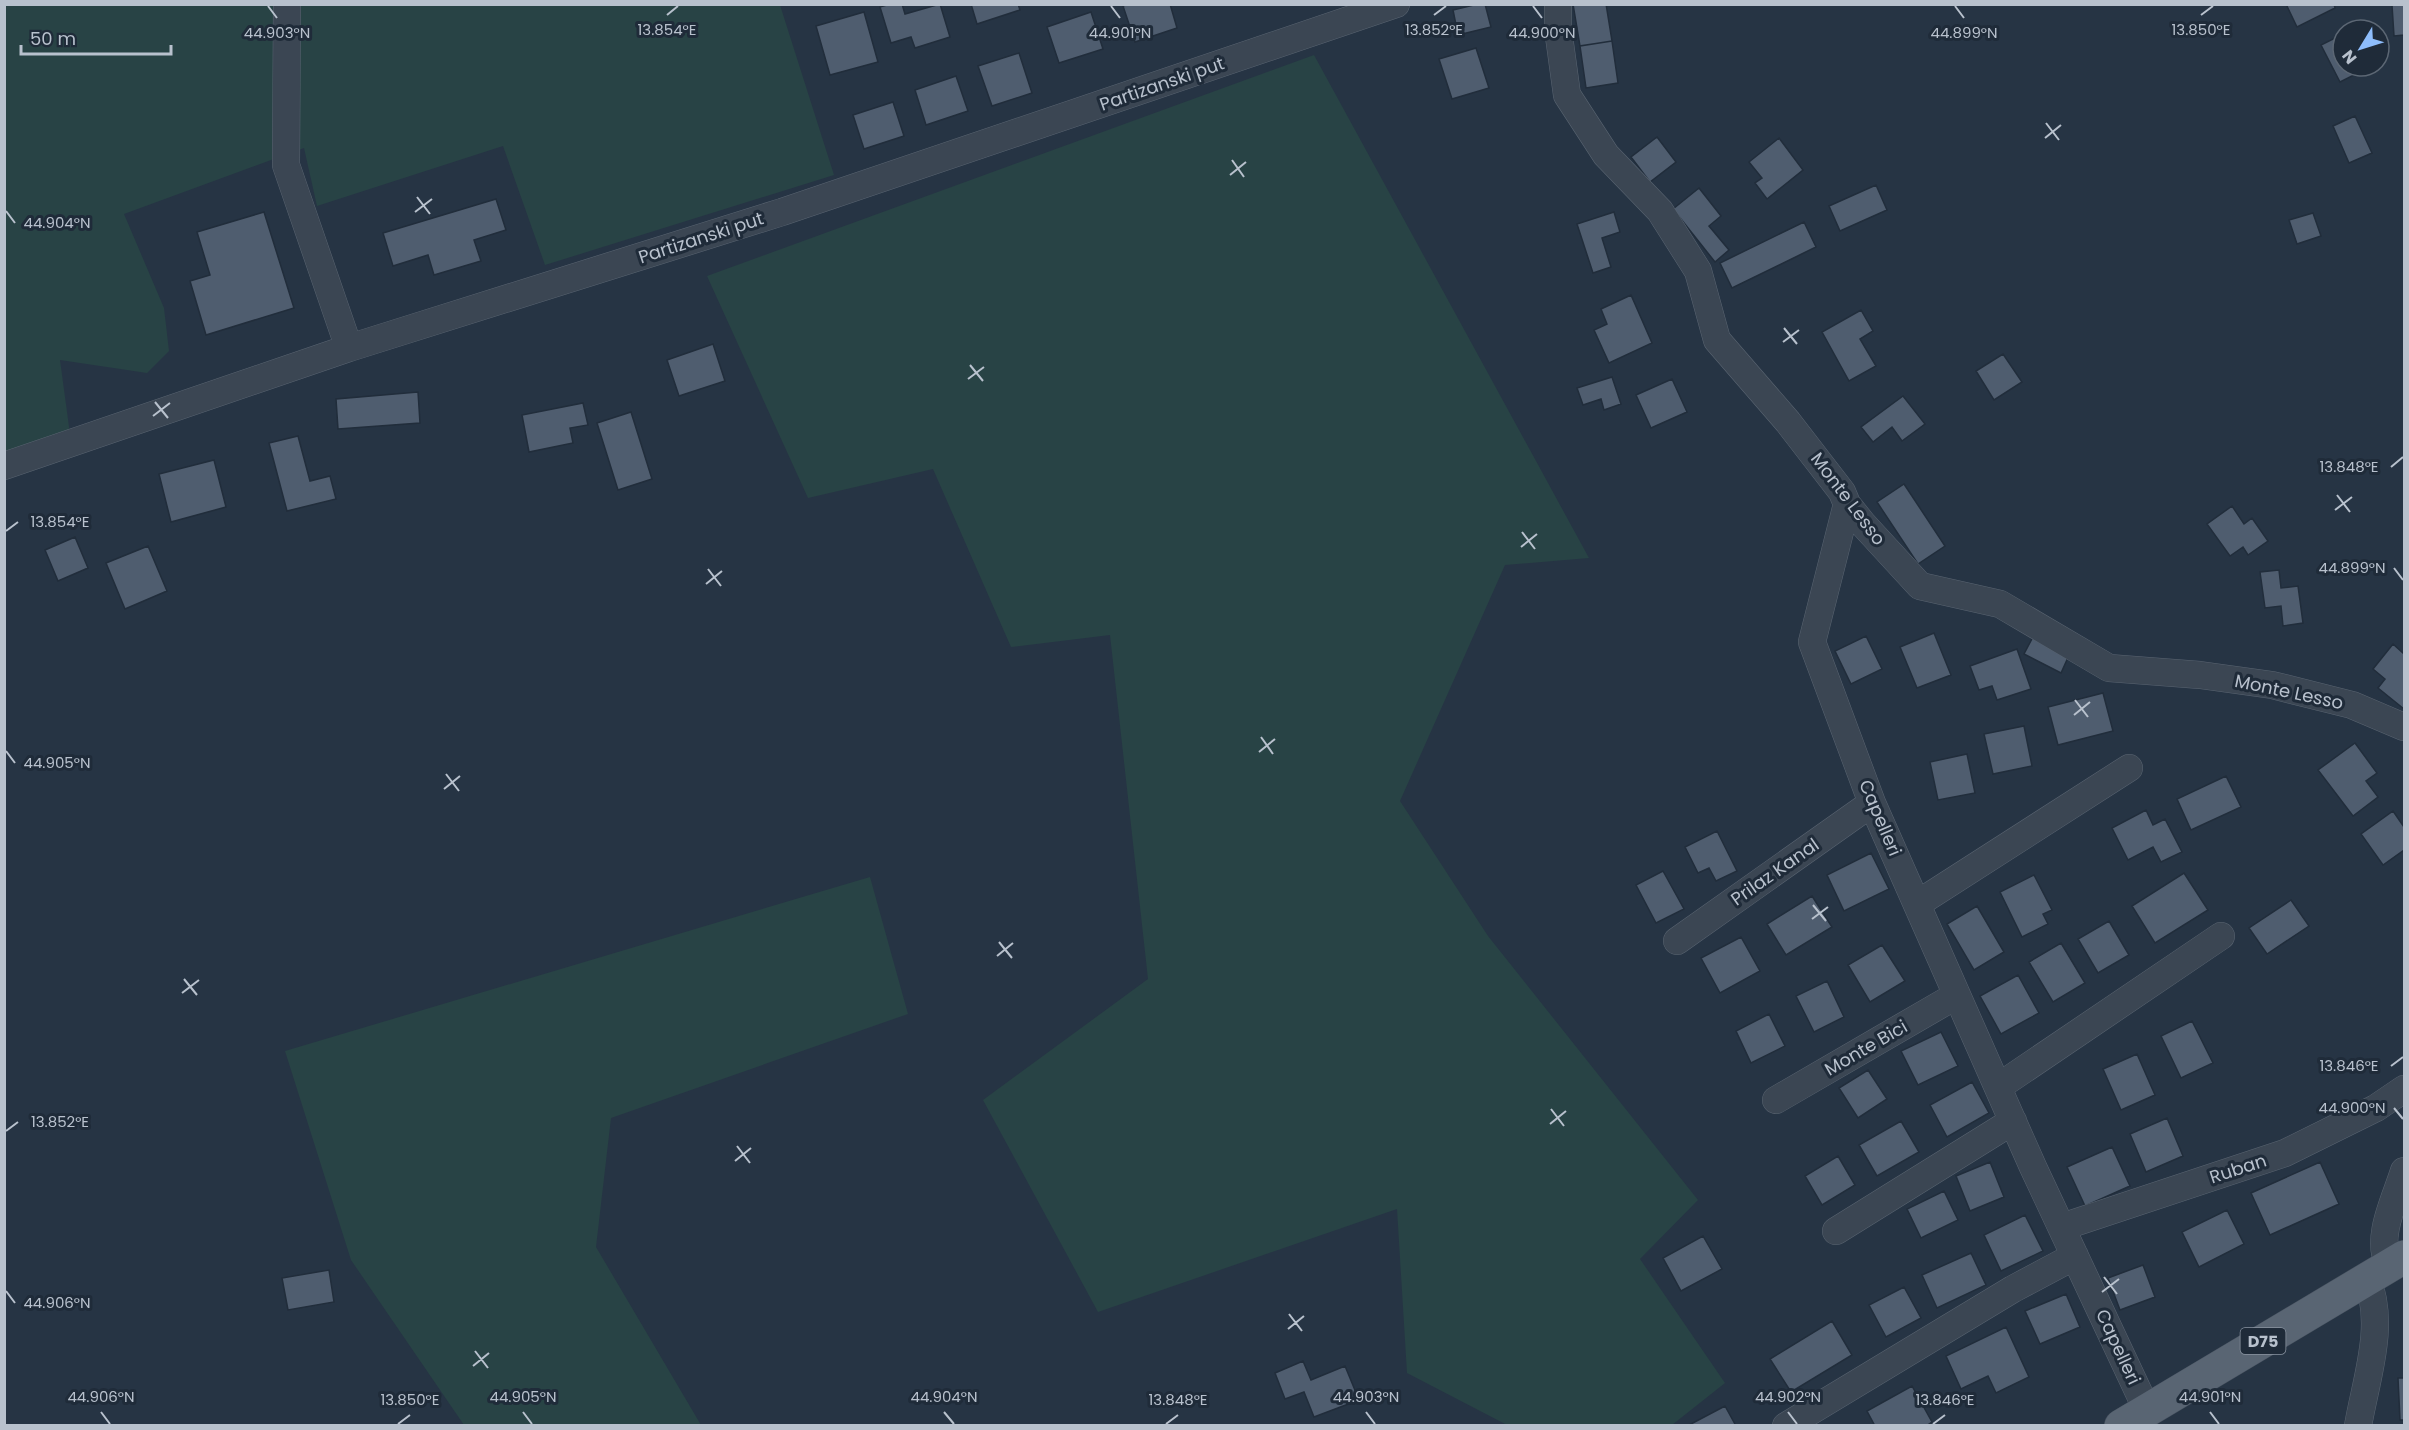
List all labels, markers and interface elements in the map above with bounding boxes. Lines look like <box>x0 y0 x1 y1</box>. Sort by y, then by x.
scale bar <box>21 18 171 56</box>
north arrow <box>2331 18 2391 78</box>
text: 13.854°E <box>638 19 696 40</box>
text: 13.852°E <box>1405 19 1463 40</box>
text: 13.850°E <box>2172 19 2230 40</box>
text: 44.903°N <box>244 22 310 43</box>
text: 44.901°N <box>1089 22 1151 43</box>
text: 44.900°N <box>1508 22 1576 43</box>
text: 44.899°N <box>1930 22 1998 43</box>
text: 50 m <box>30 26 76 51</box>
text: N <box>2337 45 2362 69</box>
street label: Partizanski put <box>1096 50 1228 117</box>
street label: Partizanski put <box>635 206 767 270</box>
text: 44.904°N <box>23 212 91 233</box>
street label: Monte Lesso <box>1805 447 1892 550</box>
text: 13.848°E <box>2320 456 2379 477</box>
text: 13.854°E <box>31 511 89 532</box>
text: 44.899°N <box>2318 557 2386 578</box>
street label: Monte Lesso <box>2233 668 2346 715</box>
text: 44.905°N <box>23 752 91 773</box>
street label: Capelleri <box>1853 776 1908 860</box>
street label: Prilaz Kanal <box>1726 832 1824 911</box>
street label: Monte Bici <box>1820 1014 1912 1081</box>
text: 13.846°E <box>2319 1055 2379 1076</box>
text: 44.900°N <box>2318 1097 2386 1118</box>
text: 13.852°E <box>31 1111 89 1132</box>
street label: Ruban <box>2206 1148 2269 1189</box>
text: 44.906°N <box>23 1292 91 1313</box>
street label: Capelleri <box>2090 1305 2147 1389</box>
road number: D75 <box>2240 1328 2286 1354</box>
text: 44.906°N <box>67 1386 135 1407</box>
text: 44.905°N <box>489 1386 557 1407</box>
text: 44.904°N <box>910 1386 978 1407</box>
text: 44.903°N <box>1333 1386 1399 1407</box>
text: 44.902°N <box>1755 1386 1821 1407</box>
text: 44.901°N <box>2179 1386 2241 1407</box>
text: 13.850°E <box>381 1389 439 1410</box>
text: 13.848°E <box>1149 1389 1208 1410</box>
text: 13.846°E <box>1915 1389 1975 1410</box>

